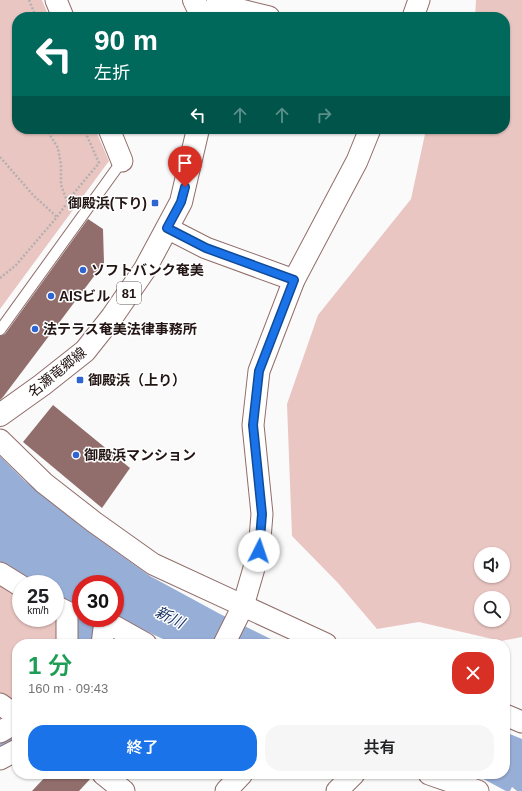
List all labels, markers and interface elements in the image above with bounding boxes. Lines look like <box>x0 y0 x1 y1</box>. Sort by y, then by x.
text: 90 m <box>94 25 158 56</box>
icon: left <box>28 28 80 80</box>
text: 左折 <box>94 63 130 83</box>
icon: left <box>187 104 209 126</box>
icon: ahead <box>229 104 251 126</box>
icon: ahead <box>271 104 293 126</box>
icon: right <box>313 104 335 126</box>
pin <box>168 146 202 187</box>
icon: arrive <box>174 152 196 174</box>
place label: 御殿浜(下り) <box>68 195 147 211</box>
marker: 御殿浜(下り) <box>150 198 160 208</box>
place label: ソフトバンク奄美 <box>91 262 204 278</box>
marker: ソフトバンク奄美 <box>78 265 88 275</box>
road number: 81 <box>117 282 141 304</box>
place label: AISビル <box>59 288 110 304</box>
marker: AISビル <box>46 291 56 301</box>
place label: 法テラス奄美法律事務所 <box>43 321 197 337</box>
marker: 法テラス奄美法律事務所 <box>30 324 40 334</box>
street label: 名瀬竜郷線 <box>25 344 89 400</box>
place label: 御殿浜（上り） <box>88 372 186 388</box>
marker: 御殿浜（上り） <box>75 375 85 385</box>
place label: 御殿浜マンション <box>84 447 196 463</box>
marker: 御殿浜マンション <box>71 450 81 460</box>
position arrow <box>238 530 280 572</box>
map controls <box>474 547 510 627</box>
button: sound <box>474 547 510 583</box>
speed limit sign: 30 <box>72 575 124 627</box>
text: 25 <box>27 585 49 607</box>
button: search <box>474 591 510 627</box>
water label: 新川 <box>153 603 189 632</box>
text: km/h <box>27 605 49 616</box>
text: 1 分 <box>28 652 72 679</box>
button: close <box>452 652 494 694</box>
text: 160 m · 09:43 <box>28 681 108 696</box>
button: 終了 <box>28 725 257 771</box>
button: 共有 <box>265 725 494 771</box>

